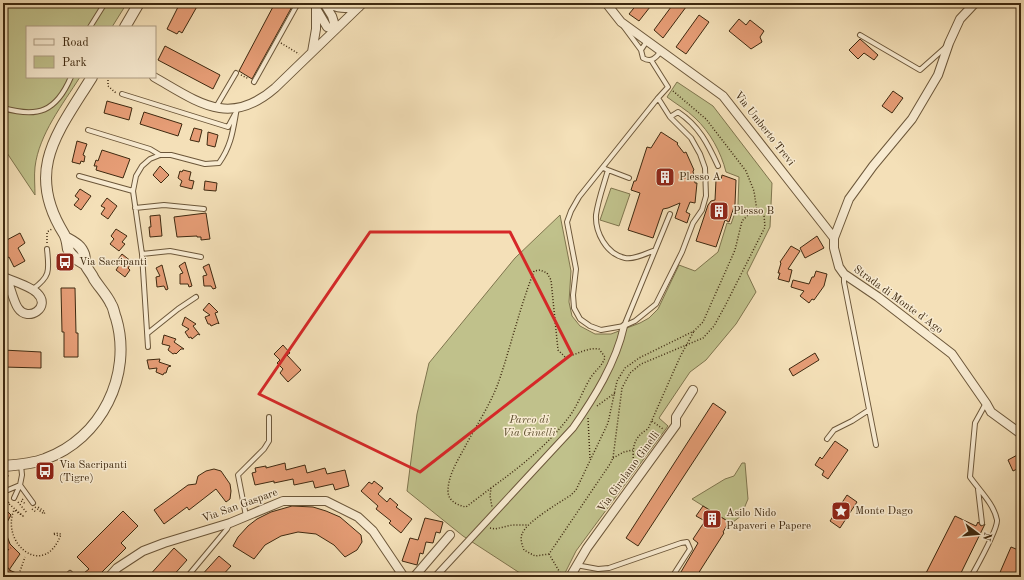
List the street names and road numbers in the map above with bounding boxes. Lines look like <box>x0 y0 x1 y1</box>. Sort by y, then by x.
street label: Via Umberto Trevi <box>732 90 796 168</box>
street label: Strada di Monte d'Ago <box>851 264 945 336</box>
street label: Via Girolamo Ginelli <box>596 430 662 514</box>
street label: Via San Gaspare <box>201 487 279 525</box>

